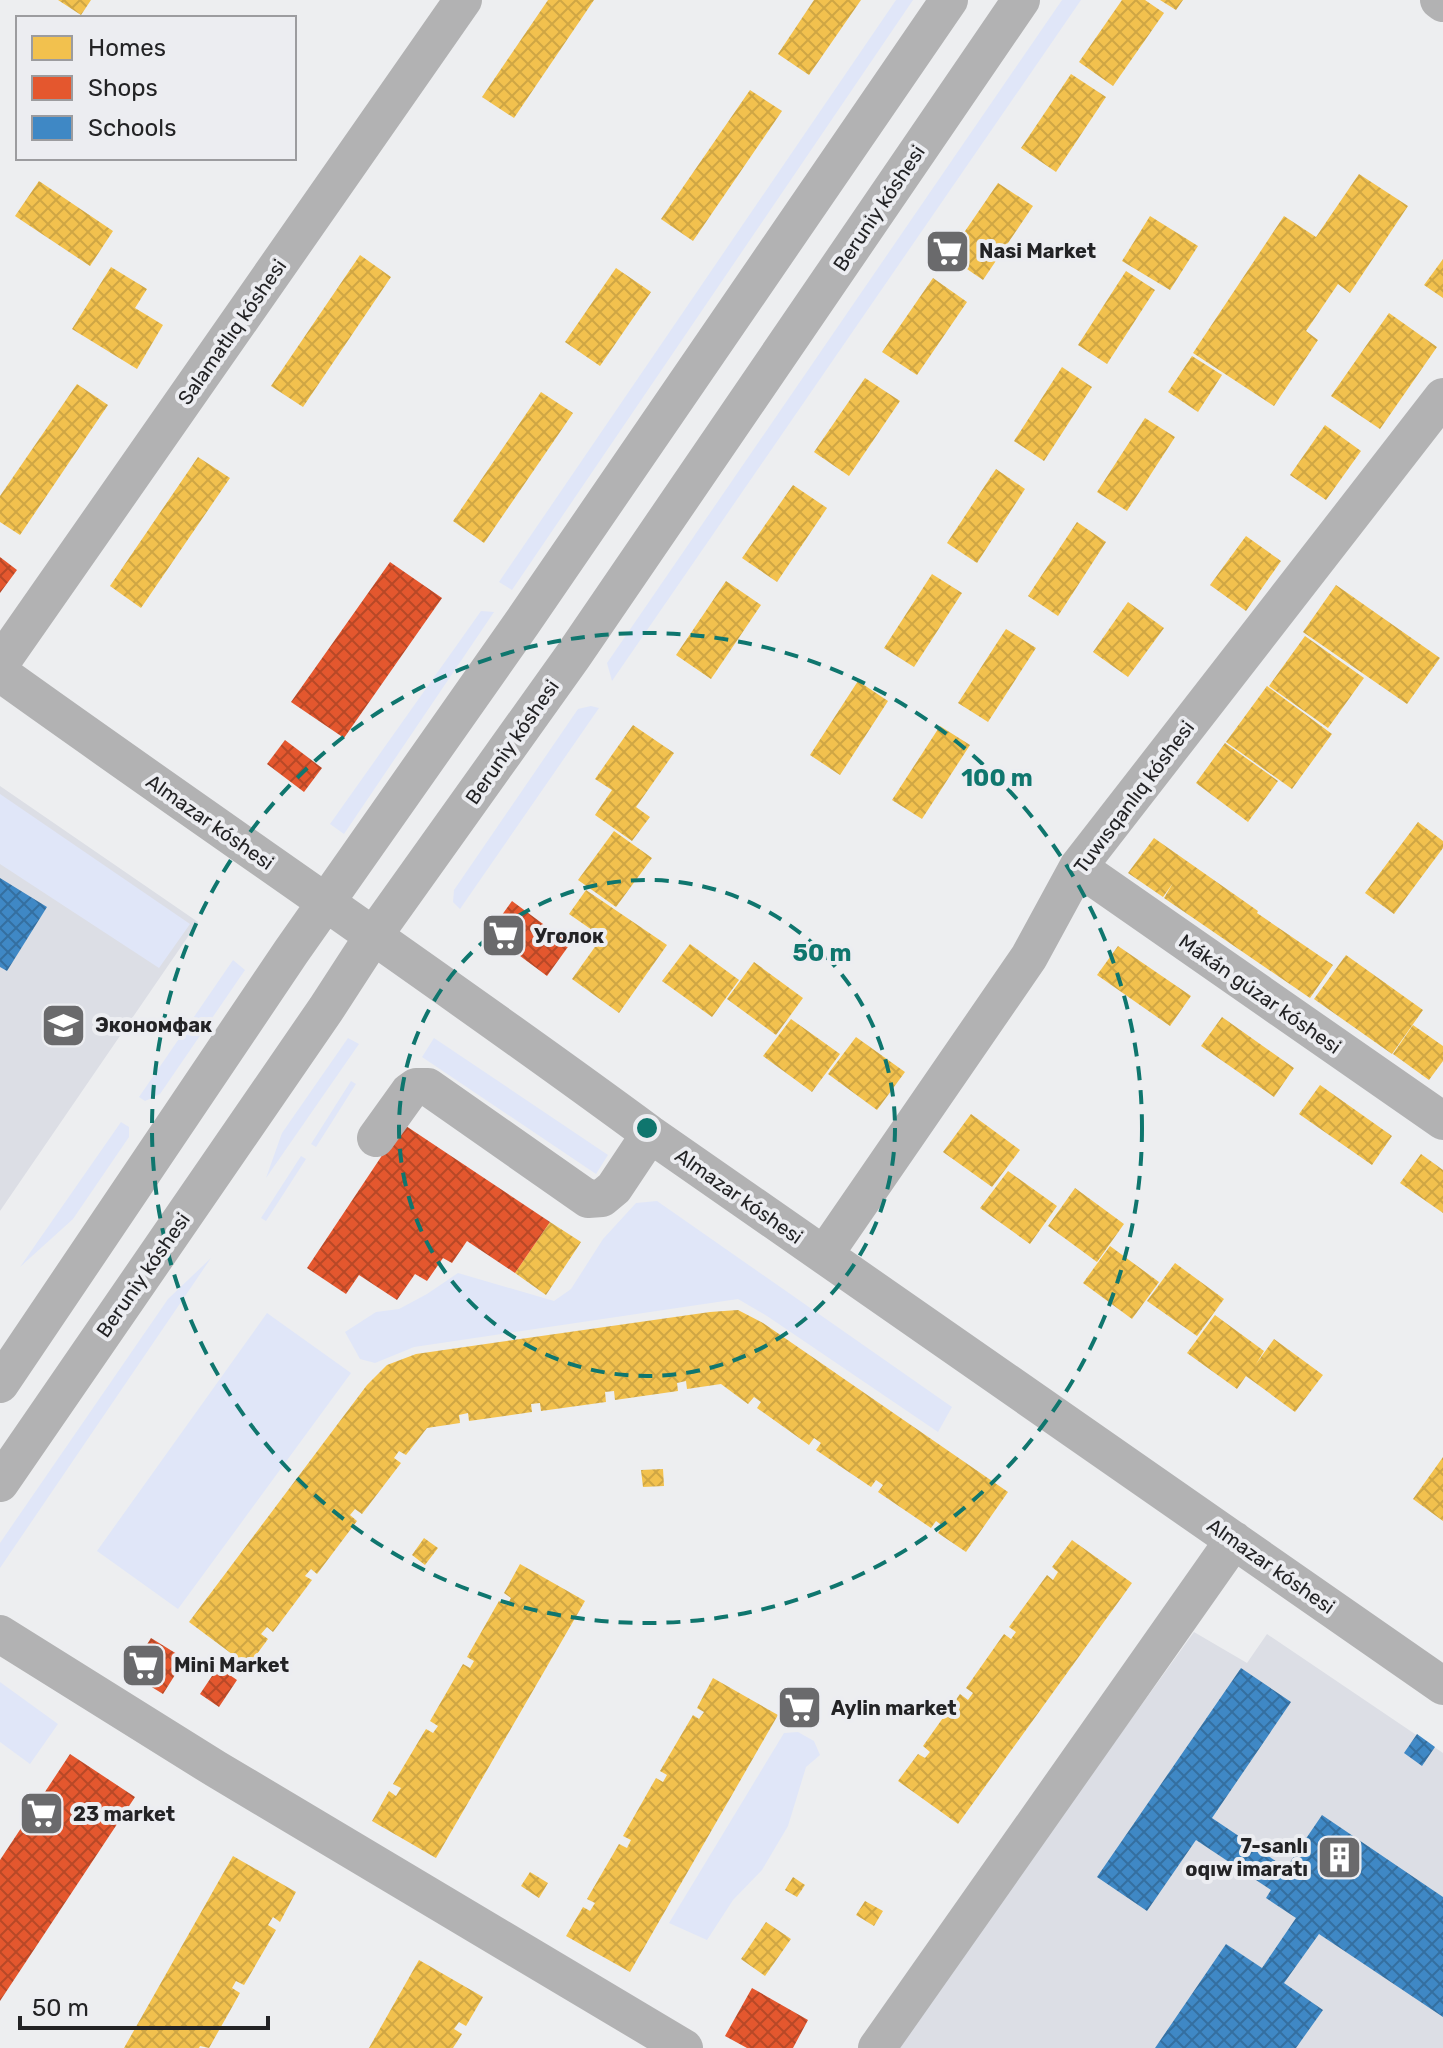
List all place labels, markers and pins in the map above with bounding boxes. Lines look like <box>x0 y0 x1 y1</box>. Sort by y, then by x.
supermarket icon: Nasi Market <box>924 227 972 275</box>
place label: Nasi Market <box>979 239 1096 263</box>
supermarket icon: Уголок <box>479 912 527 960</box>
place label: Уголок <box>534 924 604 948</box>
school or university icon: Экономфак <box>40 1001 88 1049</box>
place label: Экономфак <box>95 1013 212 1037</box>
centre of rings <box>633 1114 661 1142</box>
supermarket icon: Mini Market <box>119 1641 167 1689</box>
place label: Mini Market <box>174 1653 289 1677</box>
supermarket icon: Aylin market <box>776 1684 824 1732</box>
place label: Aylin market <box>831 1696 957 1720</box>
supermarket icon: 23 market <box>18 1790 66 1838</box>
place label: 23 market <box>73 1802 175 1826</box>
building icon: 7-sanlı oqıw imaratı <box>1315 1833 1363 1881</box>
place label: 7-sanlı oqıw imaratı <box>1185 1834 1308 1881</box>

